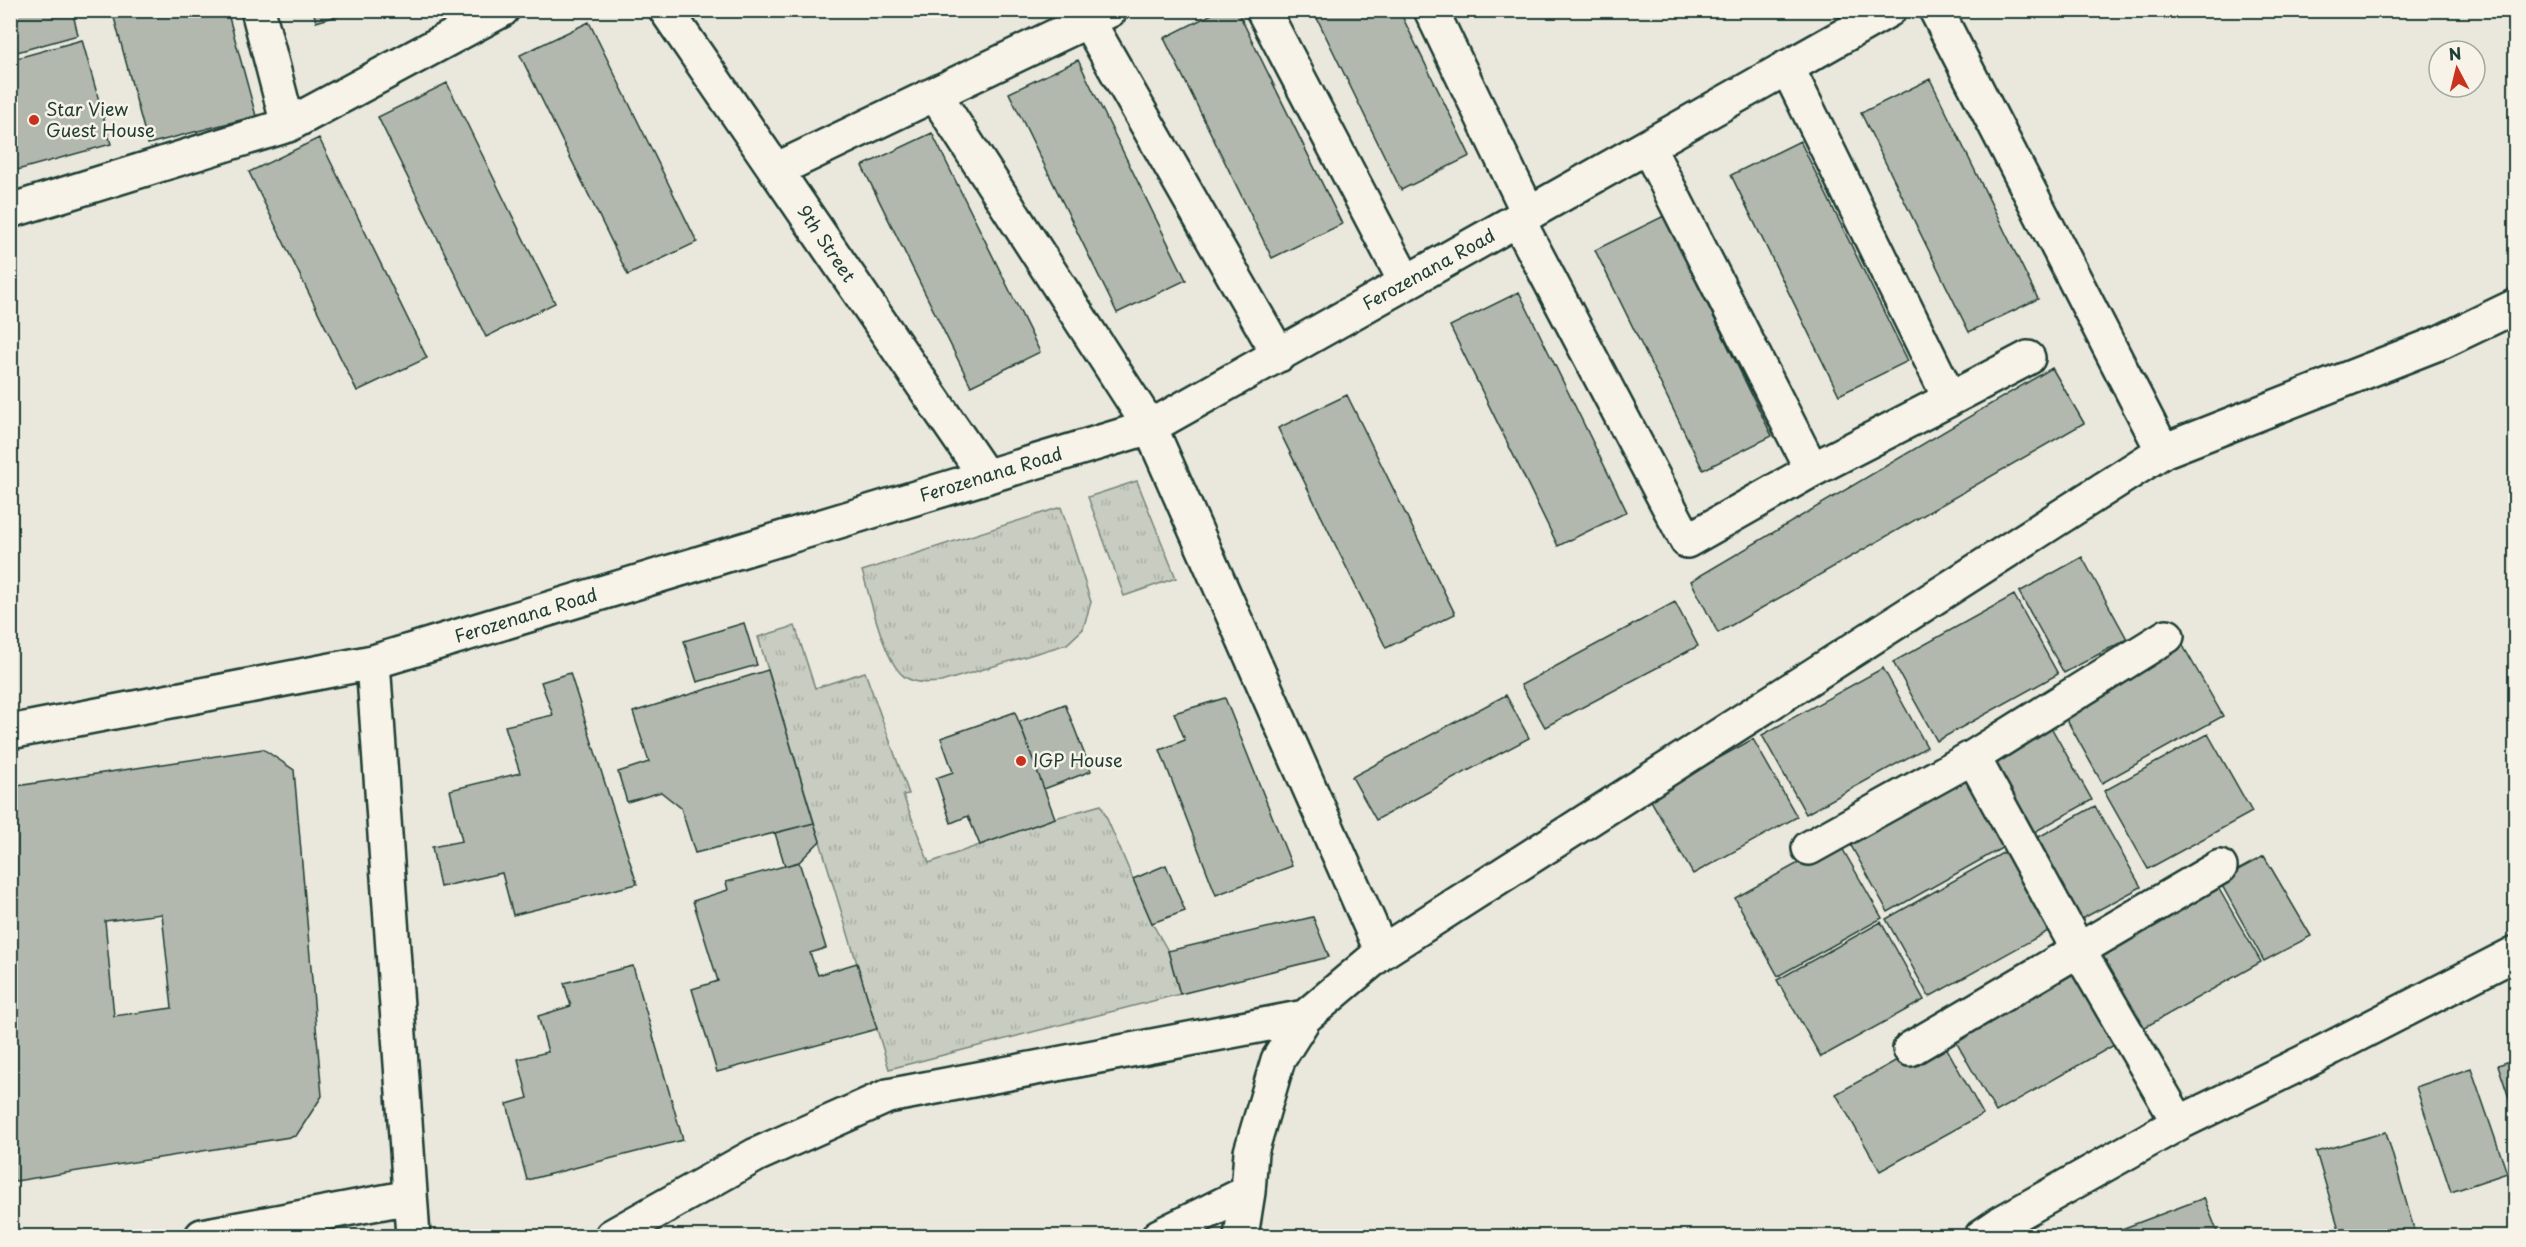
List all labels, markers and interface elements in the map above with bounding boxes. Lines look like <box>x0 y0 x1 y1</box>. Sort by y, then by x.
north arrow <box>2427 39 2487 99</box>
text: N <box>2447 40 2463 66</box>
place label: Star View Guest House <box>46 95 155 143</box>
marker: Star View Guest House <box>27 113 41 127</box>
street label: 9th Street <box>791 199 863 287</box>
street label: Ferozenana Road <box>1357 221 1499 316</box>
street label: Ferozenana Road <box>916 439 1065 508</box>
street label: Ferozenana Road <box>451 580 600 649</box>
place label: IGP House <box>1033 746 1123 773</box>
marker: IGP House <box>1014 754 1028 768</box>

